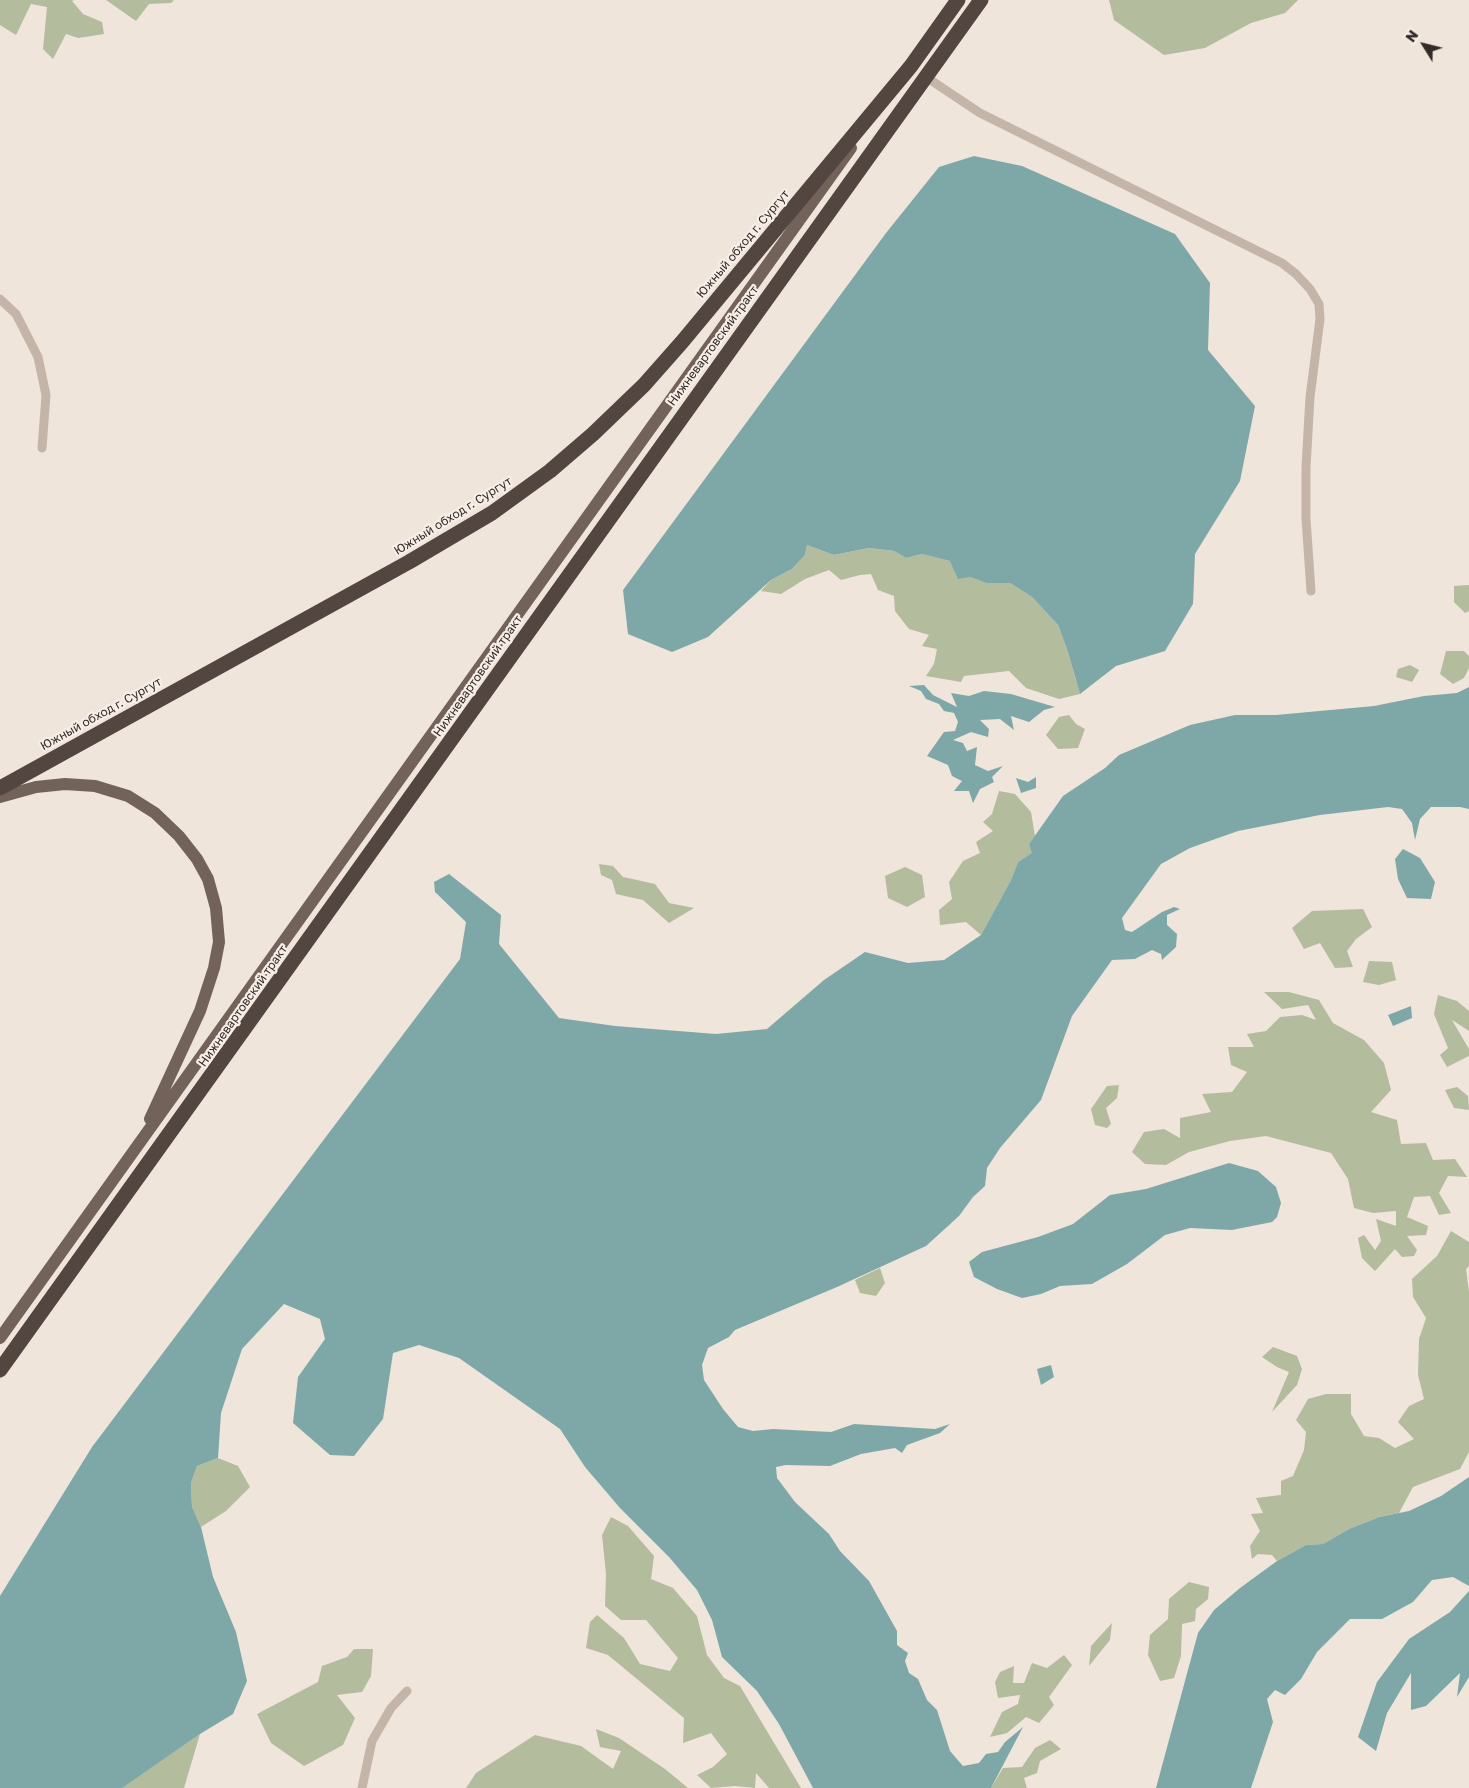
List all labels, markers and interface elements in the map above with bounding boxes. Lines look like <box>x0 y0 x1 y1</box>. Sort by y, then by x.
north arrow <box>1399 20 1449 70</box>
text: N <box>1401 27 1421 45</box>
street label: Южный обход г. Сургут <box>694 187 792 301</box>
street label: Нижневартовский тракт <box>665 283 761 409</box>
street label: Южный обход г. Сургут <box>391 474 515 558</box>
street label: Нижневартовский тракт <box>431 613 525 739</box>
street label: Южный обход г. Сургут <box>38 675 164 753</box>
street label: Нижневартовский тракт <box>196 943 290 1069</box>

